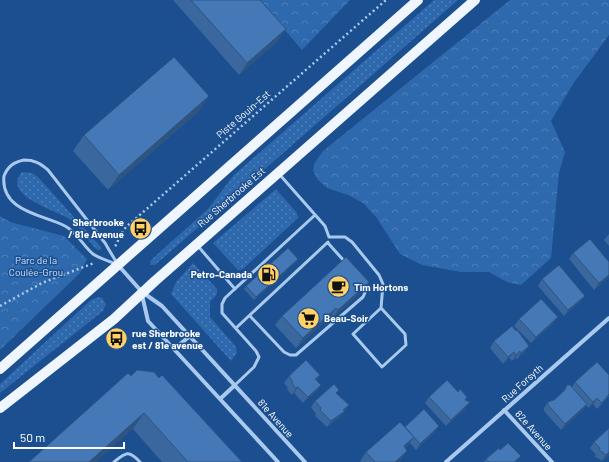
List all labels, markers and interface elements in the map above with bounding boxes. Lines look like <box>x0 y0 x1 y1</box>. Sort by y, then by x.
street label: Piste Gouin-Est <box>214 87 273 141</box>
street label: Rue Sherbrooke Est <box>195 164 267 230</box>
bus stop icon: Sherbrooke / 81e Avenue <box>127 215 153 241</box>
place label: Sherbrooke / 81e Avenue <box>68 216 125 240</box>
park label: Parc de la Coulée-Grou <box>9 254 63 278</box>
fuel station icon: Petro-Canada <box>255 261 281 287</box>
place label: Petro-Canada <box>191 268 252 280</box>
cafe icon: Tim Hortons <box>326 274 352 300</box>
place label: Tim Hortons <box>354 281 408 293</box>
supermarket icon: Beau-Soir <box>295 305 321 331</box>
place label: Beau-Soir <box>324 312 368 324</box>
bus stop icon: rue Sherbrooke est / 81e avenue <box>103 326 129 352</box>
place label: rue Sherbrooke est / 81e avenue <box>132 327 204 351</box>
street label: Rue Forsyth <box>499 361 545 405</box>
street label: 81e Avenue <box>256 396 296 440</box>
street label: 82e Avenue <box>513 408 555 452</box>
scale bar <box>14 424 124 450</box>
text: 50 m <box>20 430 45 444</box>

